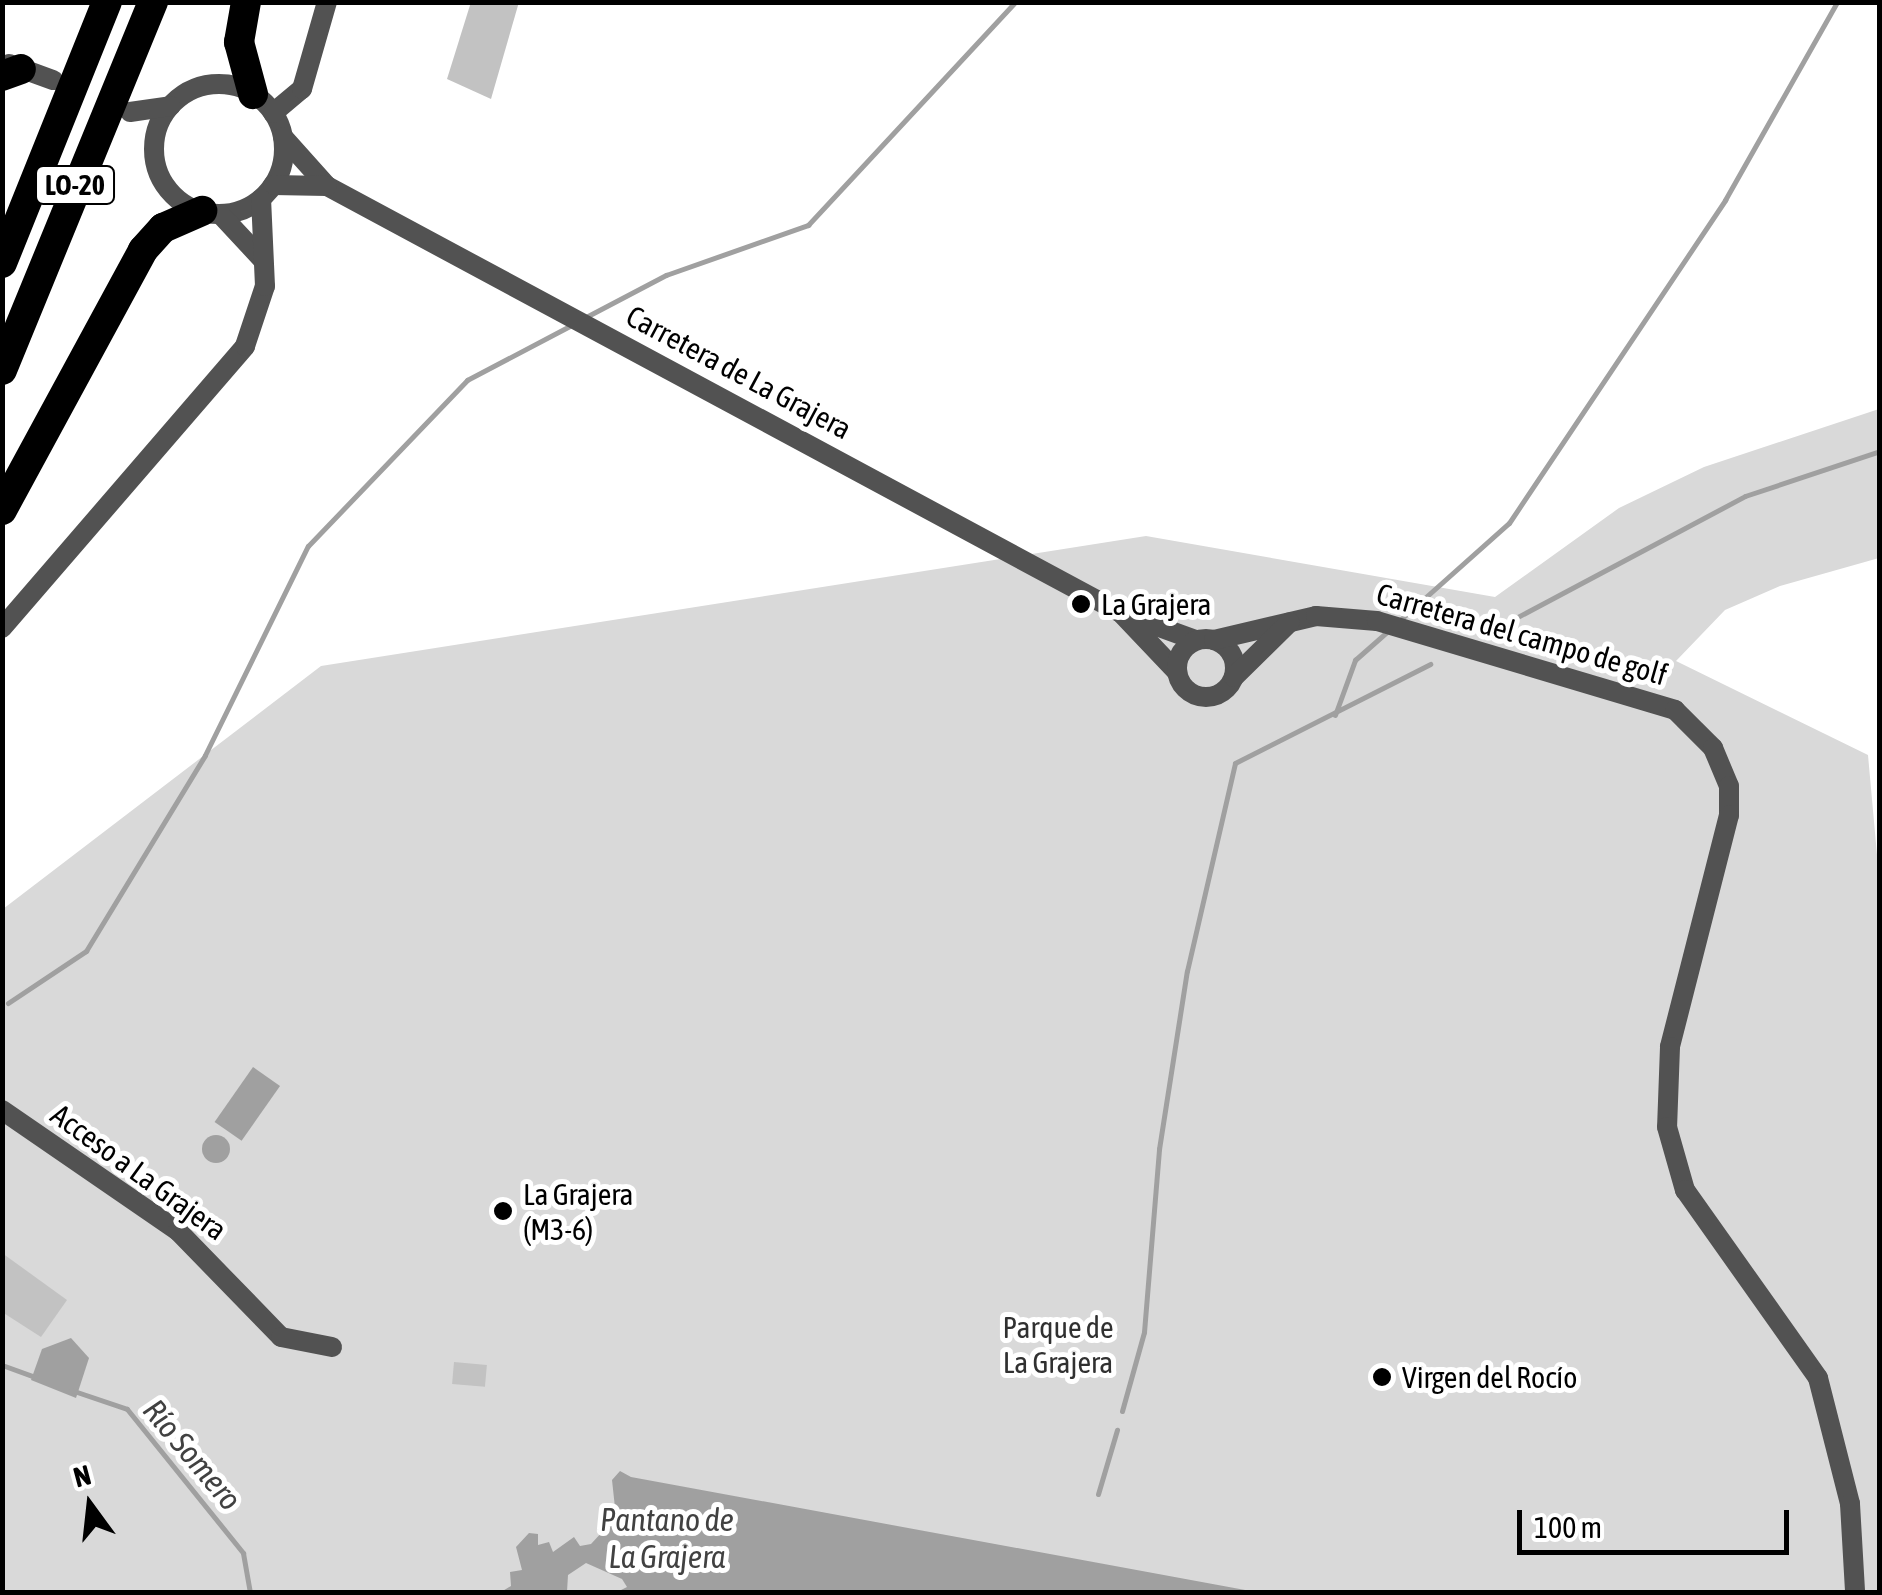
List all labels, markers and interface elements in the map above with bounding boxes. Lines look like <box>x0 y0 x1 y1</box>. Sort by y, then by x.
road number: LO-20 <box>35 162 115 208</box>
street label: Carretera de La Grajera <box>620 298 858 446</box>
street label: Carretera del campo de golf <box>1373 575 1671 693</box>
place label: La Grajera <box>1101 586 1211 622</box>
marker: La Grajera <box>1070 593 1092 615</box>
street label: Acceso a La Grajera <box>44 1096 234 1248</box>
place label: La Grajera (M3-6) <box>523 1176 633 1246</box>
marker: La Grajera (M3-6) <box>492 1200 514 1222</box>
park label: Parque de La Grajera <box>1002 1309 1114 1380</box>
place label: Virgen del Rocío <box>1402 1359 1577 1395</box>
marker: Virgen del Rocío <box>1371 1366 1393 1388</box>
water label: Río Somero <box>135 1392 249 1518</box>
north arrow <box>40 1455 140 1555</box>
text: N <box>70 1458 94 1494</box>
scale bar <box>1522 1490 1794 1552</box>
water label: Pantano de La Grajera <box>600 1502 734 1577</box>
text: 100 m <box>1534 1510 1602 1544</box>

